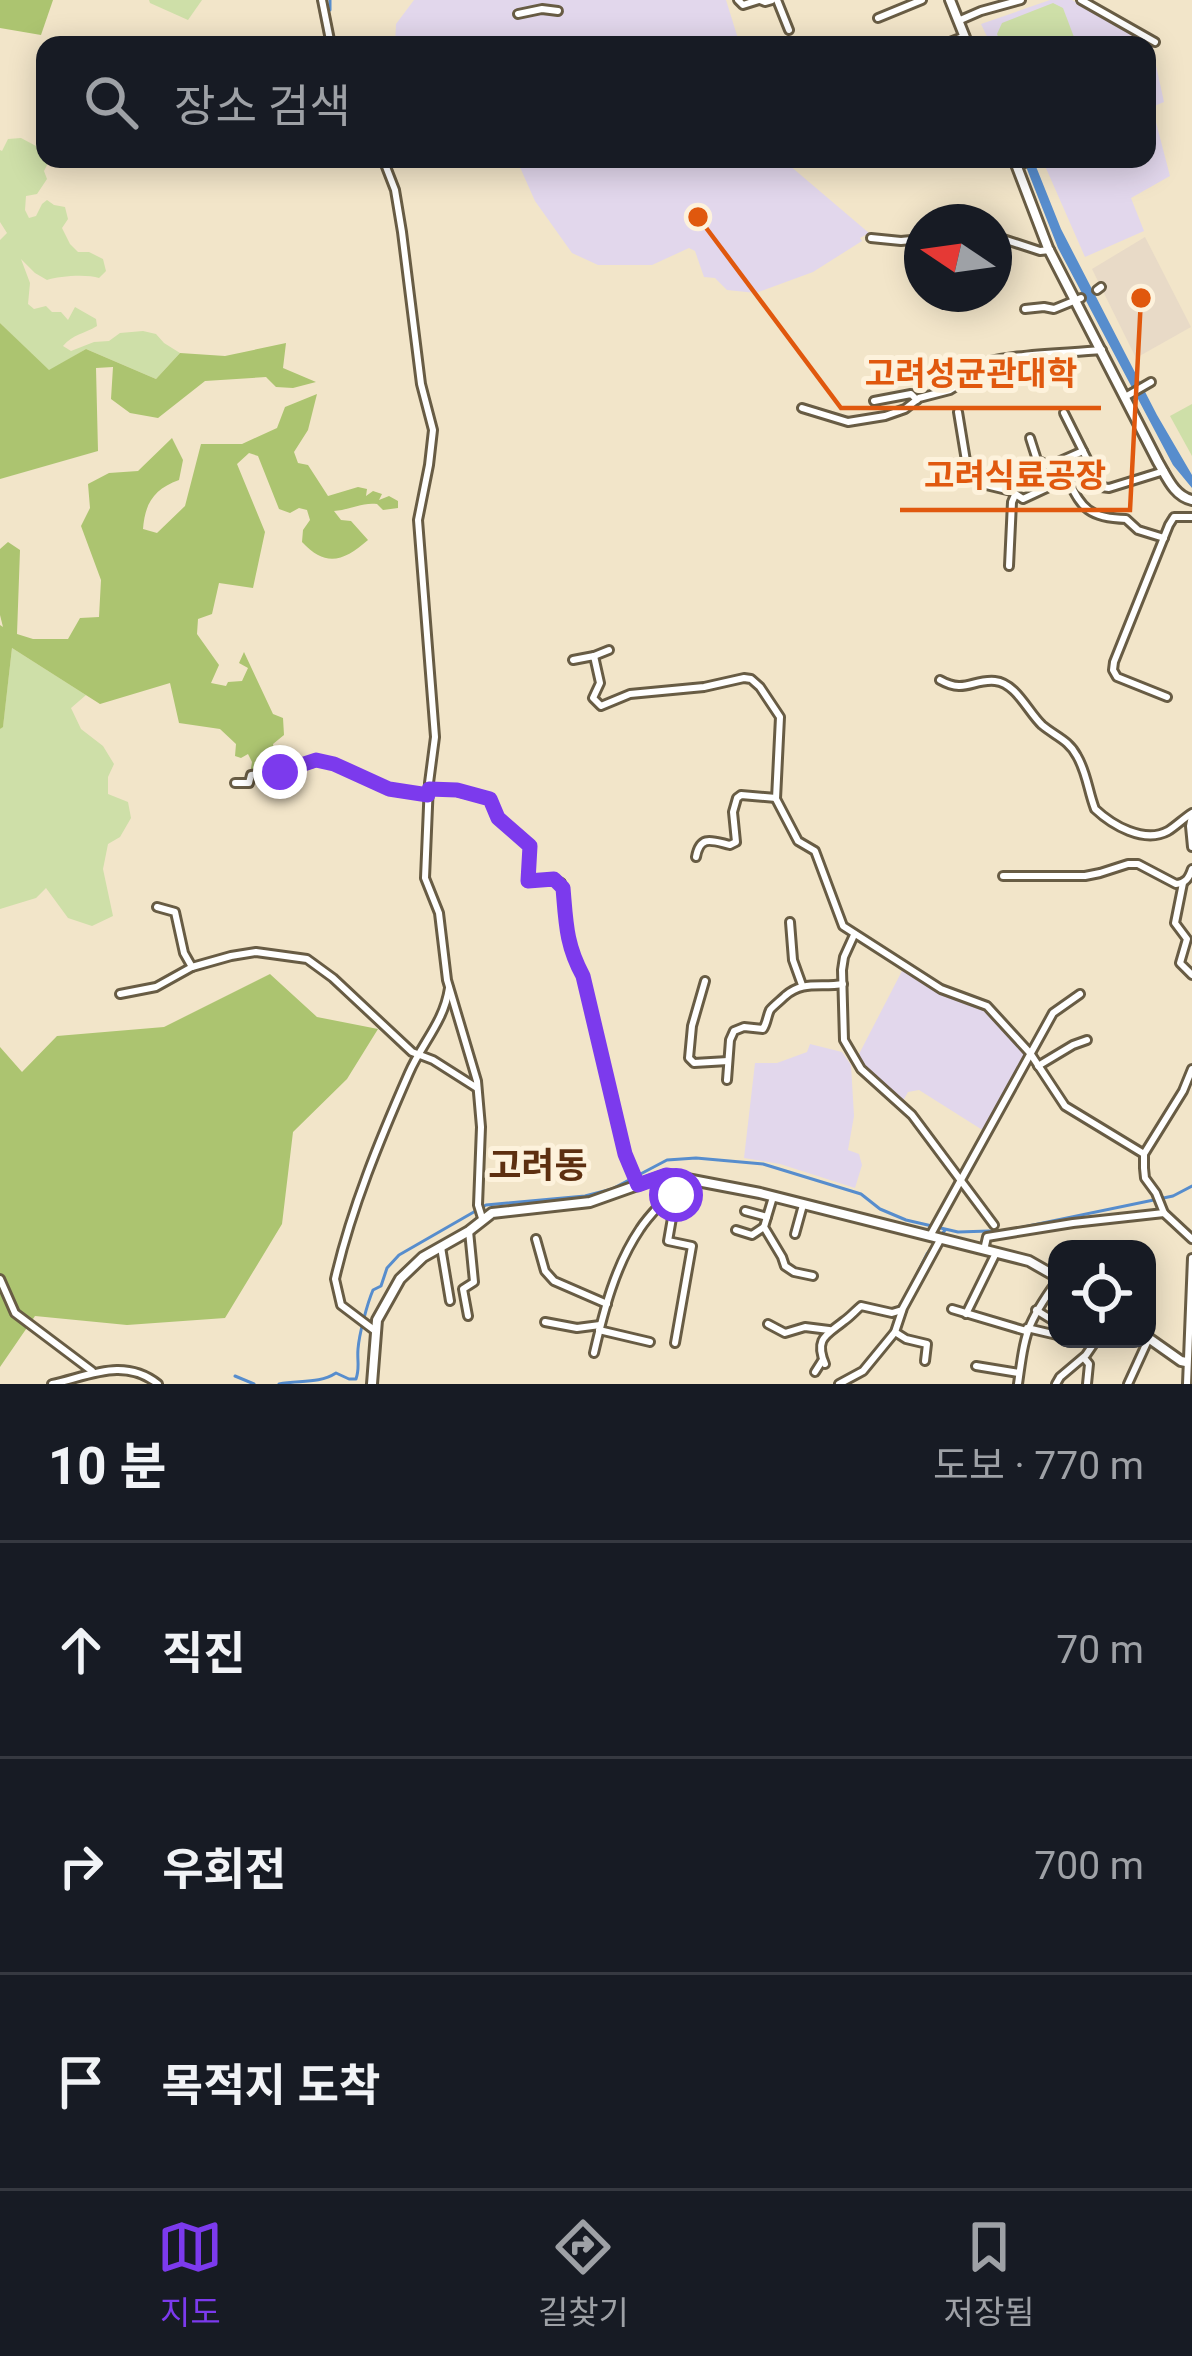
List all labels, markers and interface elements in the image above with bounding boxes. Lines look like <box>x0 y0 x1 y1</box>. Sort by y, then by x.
search box <box>36 36 1156 168</box>
icon: search <box>78 69 144 135</box>
text: 장소 검색 <box>174 80 351 133</box>
north arrow <box>904 204 1012 312</box>
callout: 고려성균관대학 <box>841 339 1101 408</box>
text: 고려성균관대학 <box>865 354 1077 393</box>
callout: 고려식료공장 <box>900 441 1130 510</box>
text: 고려식료공장 <box>924 456 1106 495</box>
route end <box>253 745 307 799</box>
district label: 고려동 <box>488 1145 588 1187</box>
route start <box>649 1168 703 1222</box>
map controls <box>1048 1240 1156 1348</box>
button: locate <box>1048 1240 1156 1348</box>
text: 10 분 <box>48 1437 166 1496</box>
text: 도보 · 770 m <box>933 1443 1144 1489</box>
icon: ahead <box>48 1617 114 1683</box>
text: 직진 <box>162 1627 245 1680</box>
text: 70 m <box>1056 1627 1144 1673</box>
icon: right <box>48 1833 114 1899</box>
text: 우회전 <box>162 1843 286 1896</box>
text: 700 m <box>1034 1843 1144 1889</box>
icon: arrive <box>48 2049 114 2115</box>
text: 목적지 도착 <box>162 2059 380 2112</box>
tab: 지도 <box>157 2214 223 2334</box>
tab: 길찾기 <box>538 2214 629 2334</box>
tab: 저장됨 <box>944 2214 1035 2334</box>

